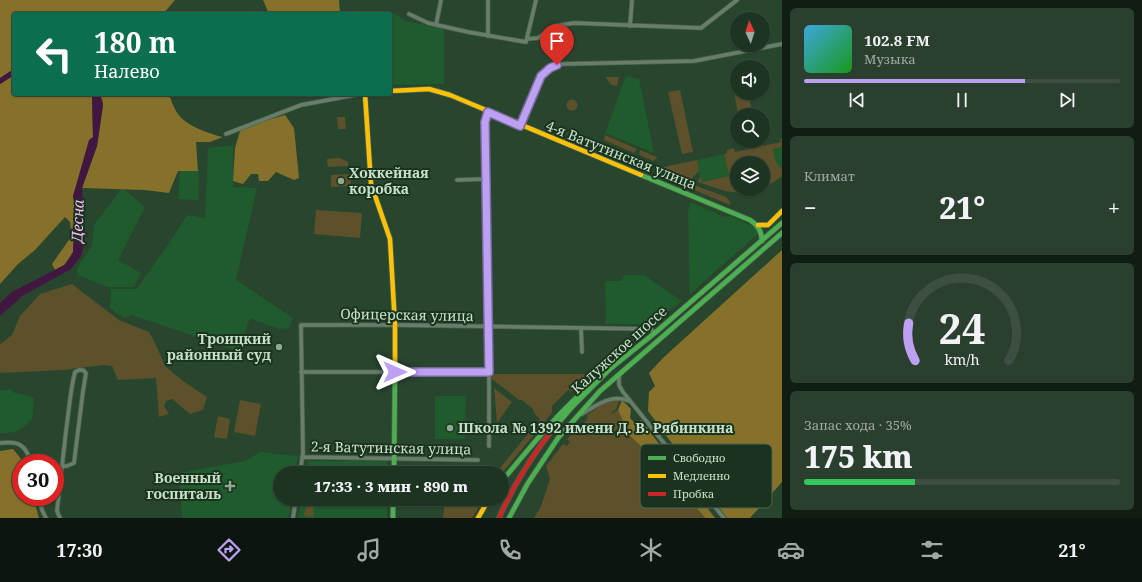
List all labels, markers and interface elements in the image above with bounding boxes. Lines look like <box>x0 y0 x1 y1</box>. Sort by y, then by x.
north arrow <box>730 12 770 52</box>
map controls <box>730 12 770 196</box>
text: 180 m <box>94 23 176 61</box>
pin <box>540 24 574 65</box>
icon: left <box>28 28 80 80</box>
icon: arrive <box>546 30 568 52</box>
text: 102.8 FM <box>864 30 930 50</box>
text: Музыка <box>864 50 916 68</box>
text: Налево <box>94 59 160 83</box>
button: sound <box>730 60 770 100</box>
icon: previous <box>846 89 868 111</box>
icon: pause <box>951 89 973 111</box>
icon: next <box>1056 89 1078 111</box>
button: search <box>730 108 770 148</box>
street label: 4-я Ватутинская улица <box>543 116 699 193</box>
button: layers <box>730 156 770 196</box>
place label: Хоккейная коробка <box>349 163 429 198</box>
text: Климат <box>804 167 855 185</box>
marker: Хоккейная коробка <box>336 176 346 186</box>
text: 21° <box>939 187 985 228</box>
text: − <box>804 192 817 222</box>
text: + <box>1108 192 1120 222</box>
water label: Десна <box>66 199 88 245</box>
text: 24 <box>938 300 986 356</box>
street label: Калужское шоссе <box>567 302 671 398</box>
street label: Офицерская улица <box>340 304 474 325</box>
place label: Троицкий районный суд <box>167 329 271 364</box>
marker: Троицкий районный суд <box>274 342 284 352</box>
text: km/h <box>944 349 980 368</box>
position arrow <box>374 351 416 393</box>
text: Запас хода · 35% <box>804 416 912 434</box>
place label: Школа № 1392 имени Д. В. Рябинкина <box>458 418 734 437</box>
marker: Школа № 1392 имени Д. В. Рябинкина <box>445 423 455 433</box>
text: 175 km <box>804 436 913 477</box>
street label: 2-я Ватутинская улица <box>311 437 471 458</box>
legend <box>640 444 772 508</box>
text: Свободно <box>673 450 725 465</box>
speed limit sign: 30 <box>12 454 64 506</box>
place label: Военный госпиталь <box>147 468 221 503</box>
text: Медленно <box>673 468 730 483</box>
text: 17:33 · 3 мин · 890 m <box>314 476 468 496</box>
marker: Военный госпиталь <box>224 480 236 492</box>
text: Пробка <box>673 486 714 501</box>
icon: directions <box>215 536 243 564</box>
icon: music <box>355 536 383 564</box>
icon: phone <box>496 536 524 564</box>
icon: climate <box>637 536 665 564</box>
icon: car <box>777 536 805 564</box>
icon: filters <box>918 536 946 564</box>
text: 17:30 <box>56 538 102 562</box>
text: 21° <box>1058 538 1086 562</box>

